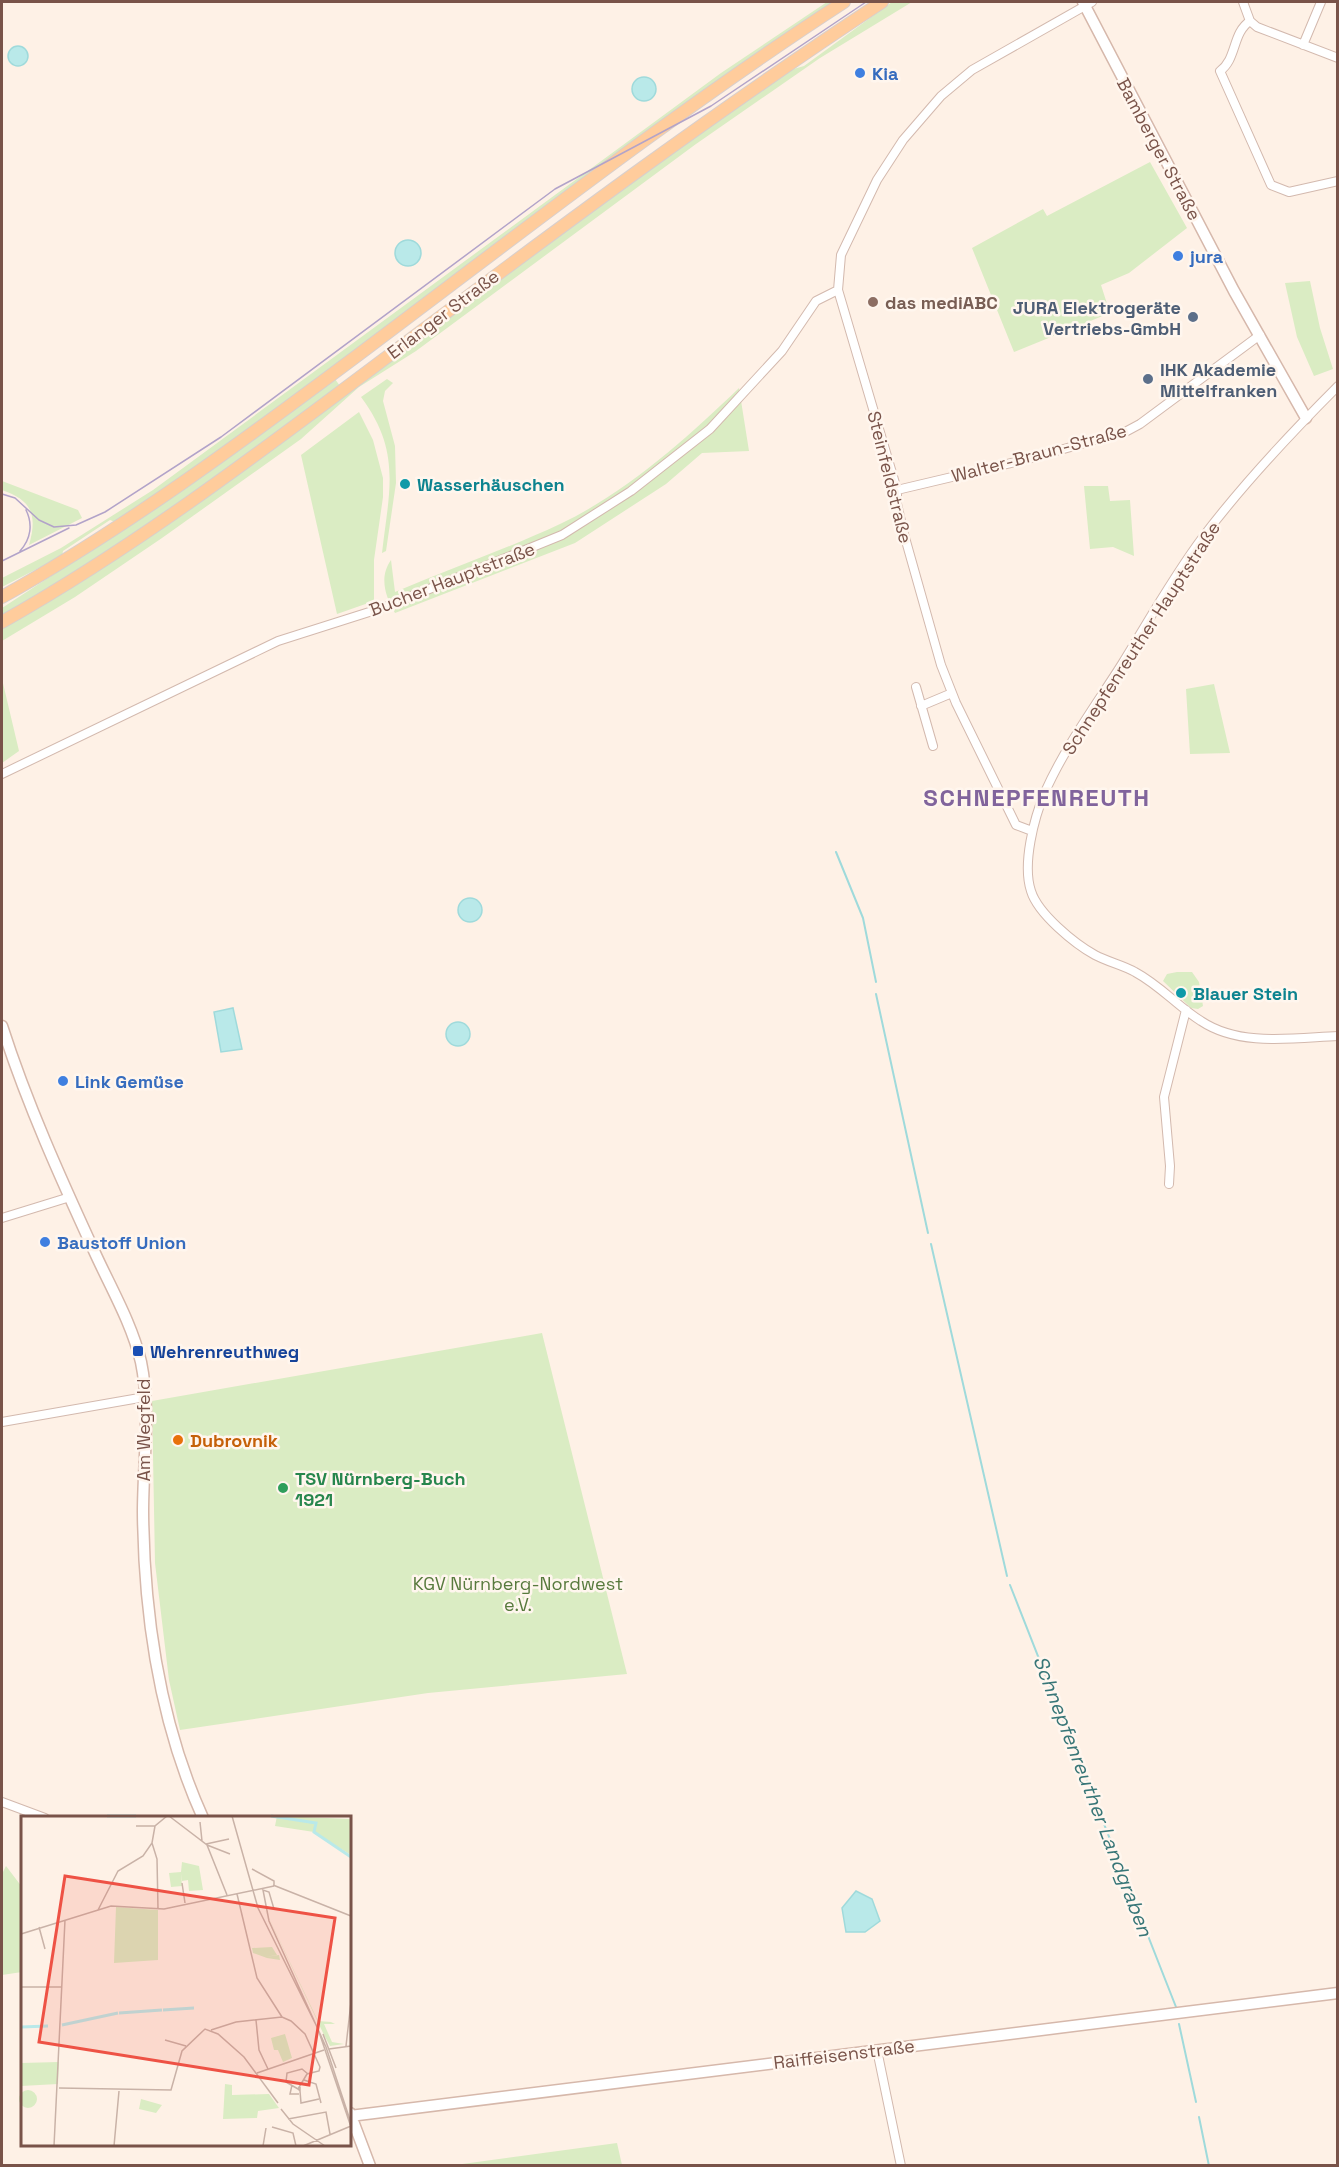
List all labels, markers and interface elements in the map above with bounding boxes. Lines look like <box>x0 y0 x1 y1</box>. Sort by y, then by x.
place label: Kia <box>872 62 899 85</box>
marker: Kia <box>853 66 867 80</box>
street label: Bamberger Straße <box>1112 74 1206 224</box>
place label: jura <box>1189 245 1224 268</box>
marker: jura <box>1171 249 1185 263</box>
street label: Erlanger Straße <box>382 264 504 364</box>
place label: das mediABC <box>885 291 998 314</box>
marker: das mediABC <box>866 295 880 309</box>
place label: JURA Elektrogeräte Vertriebs-GmbH <box>1013 296 1181 340</box>
marker: JURA Elektrogeräte Vertriebs-GmbH <box>1186 310 1200 324</box>
place label: IHK Akademie Mittelfranken <box>1160 358 1277 402</box>
marker: IHK Akademie Mittelfranken <box>1141 372 1155 386</box>
street label: Steinfeldstraße <box>862 409 918 545</box>
street label: Walter-Braun-Straße <box>949 419 1129 487</box>
place label: Wasserhäuschen <box>417 473 565 496</box>
marker: Wasserhäuschen <box>398 477 412 491</box>
street label: Schnepfenreuther Hauptstraße <box>1057 517 1225 759</box>
street label: Bucher Hauptstraße <box>366 537 538 621</box>
district label: SCHNEPFENREUTH <box>923 782 1151 813</box>
place label: Blauer Stein <box>1193 982 1298 1005</box>
marker: Blauer Stein <box>1174 986 1188 1000</box>
place label: Link Gemüse <box>75 1070 184 1093</box>
marker: Link Gemüse <box>56 1074 70 1088</box>
place label: Baustoff Union <box>57 1231 186 1254</box>
marker: Baustoff Union <box>38 1235 52 1249</box>
place label: Wehrenreuthweg <box>150 1340 299 1363</box>
marker: Wehrenreuthweg <box>131 1344 145 1358</box>
street label: Am Wegfeld <box>132 1378 155 1482</box>
place label: Dubrovnik <box>190 1429 278 1452</box>
marker: Dubrovnik <box>171 1433 185 1447</box>
place label: TSV Nürnberg-Buch 1921 <box>295 1467 466 1511</box>
marker: TSV Nürnberg-Buch 1921 <box>276 1481 290 1495</box>
park label: KGV Nürnberg-Nordwest e.V. <box>413 1572 623 1616</box>
water label: Schnepfenreuther Landgraben <box>1027 1652 1159 1941</box>
inset map <box>21 1816 351 2146</box>
street label: Raiffeisenstraße <box>772 2034 916 2074</box>

